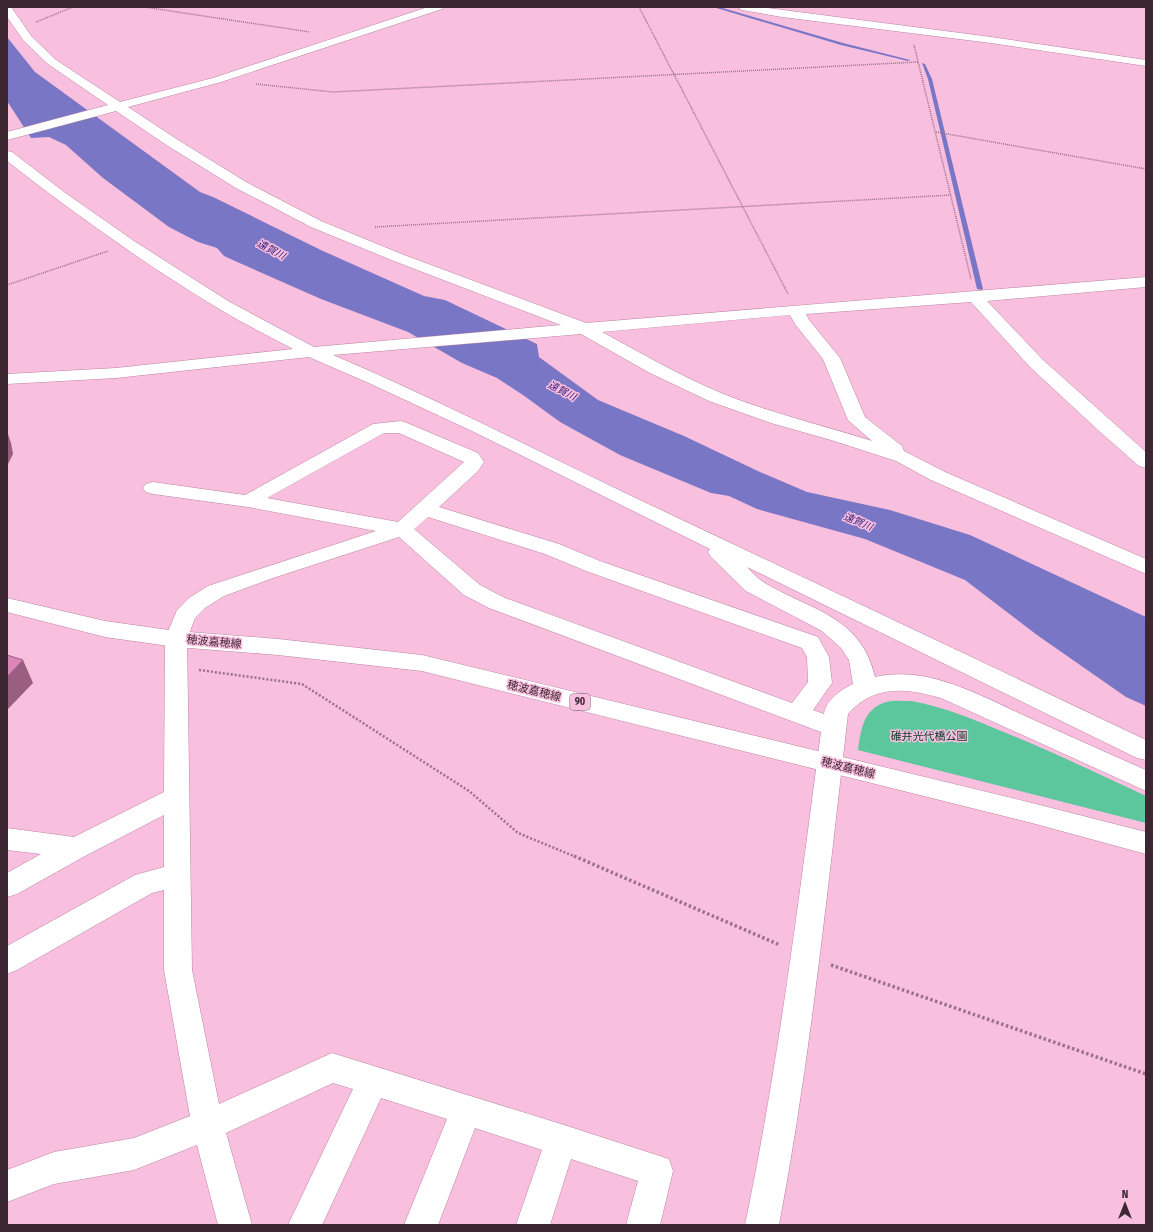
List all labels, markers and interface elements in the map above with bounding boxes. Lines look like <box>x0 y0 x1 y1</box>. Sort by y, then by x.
water label: 遠賀川 <box>255 238 288 263</box>
water label: 遠賀川 <box>546 379 579 404</box>
water label: 遠賀川 <box>842 511 875 534</box>
street label: 穂波嘉穂線 <box>186 633 242 651</box>
street label: 穂波嘉穂線 <box>506 678 562 704</box>
road number: 90 <box>570 694 590 710</box>
park label: 碓井光代橋公園 <box>891 730 968 743</box>
street label: 穂波嘉穂線 <box>820 755 876 781</box>
north arrow <box>1105 1184 1145 1224</box>
text: N <box>1122 1188 1128 1201</box>

